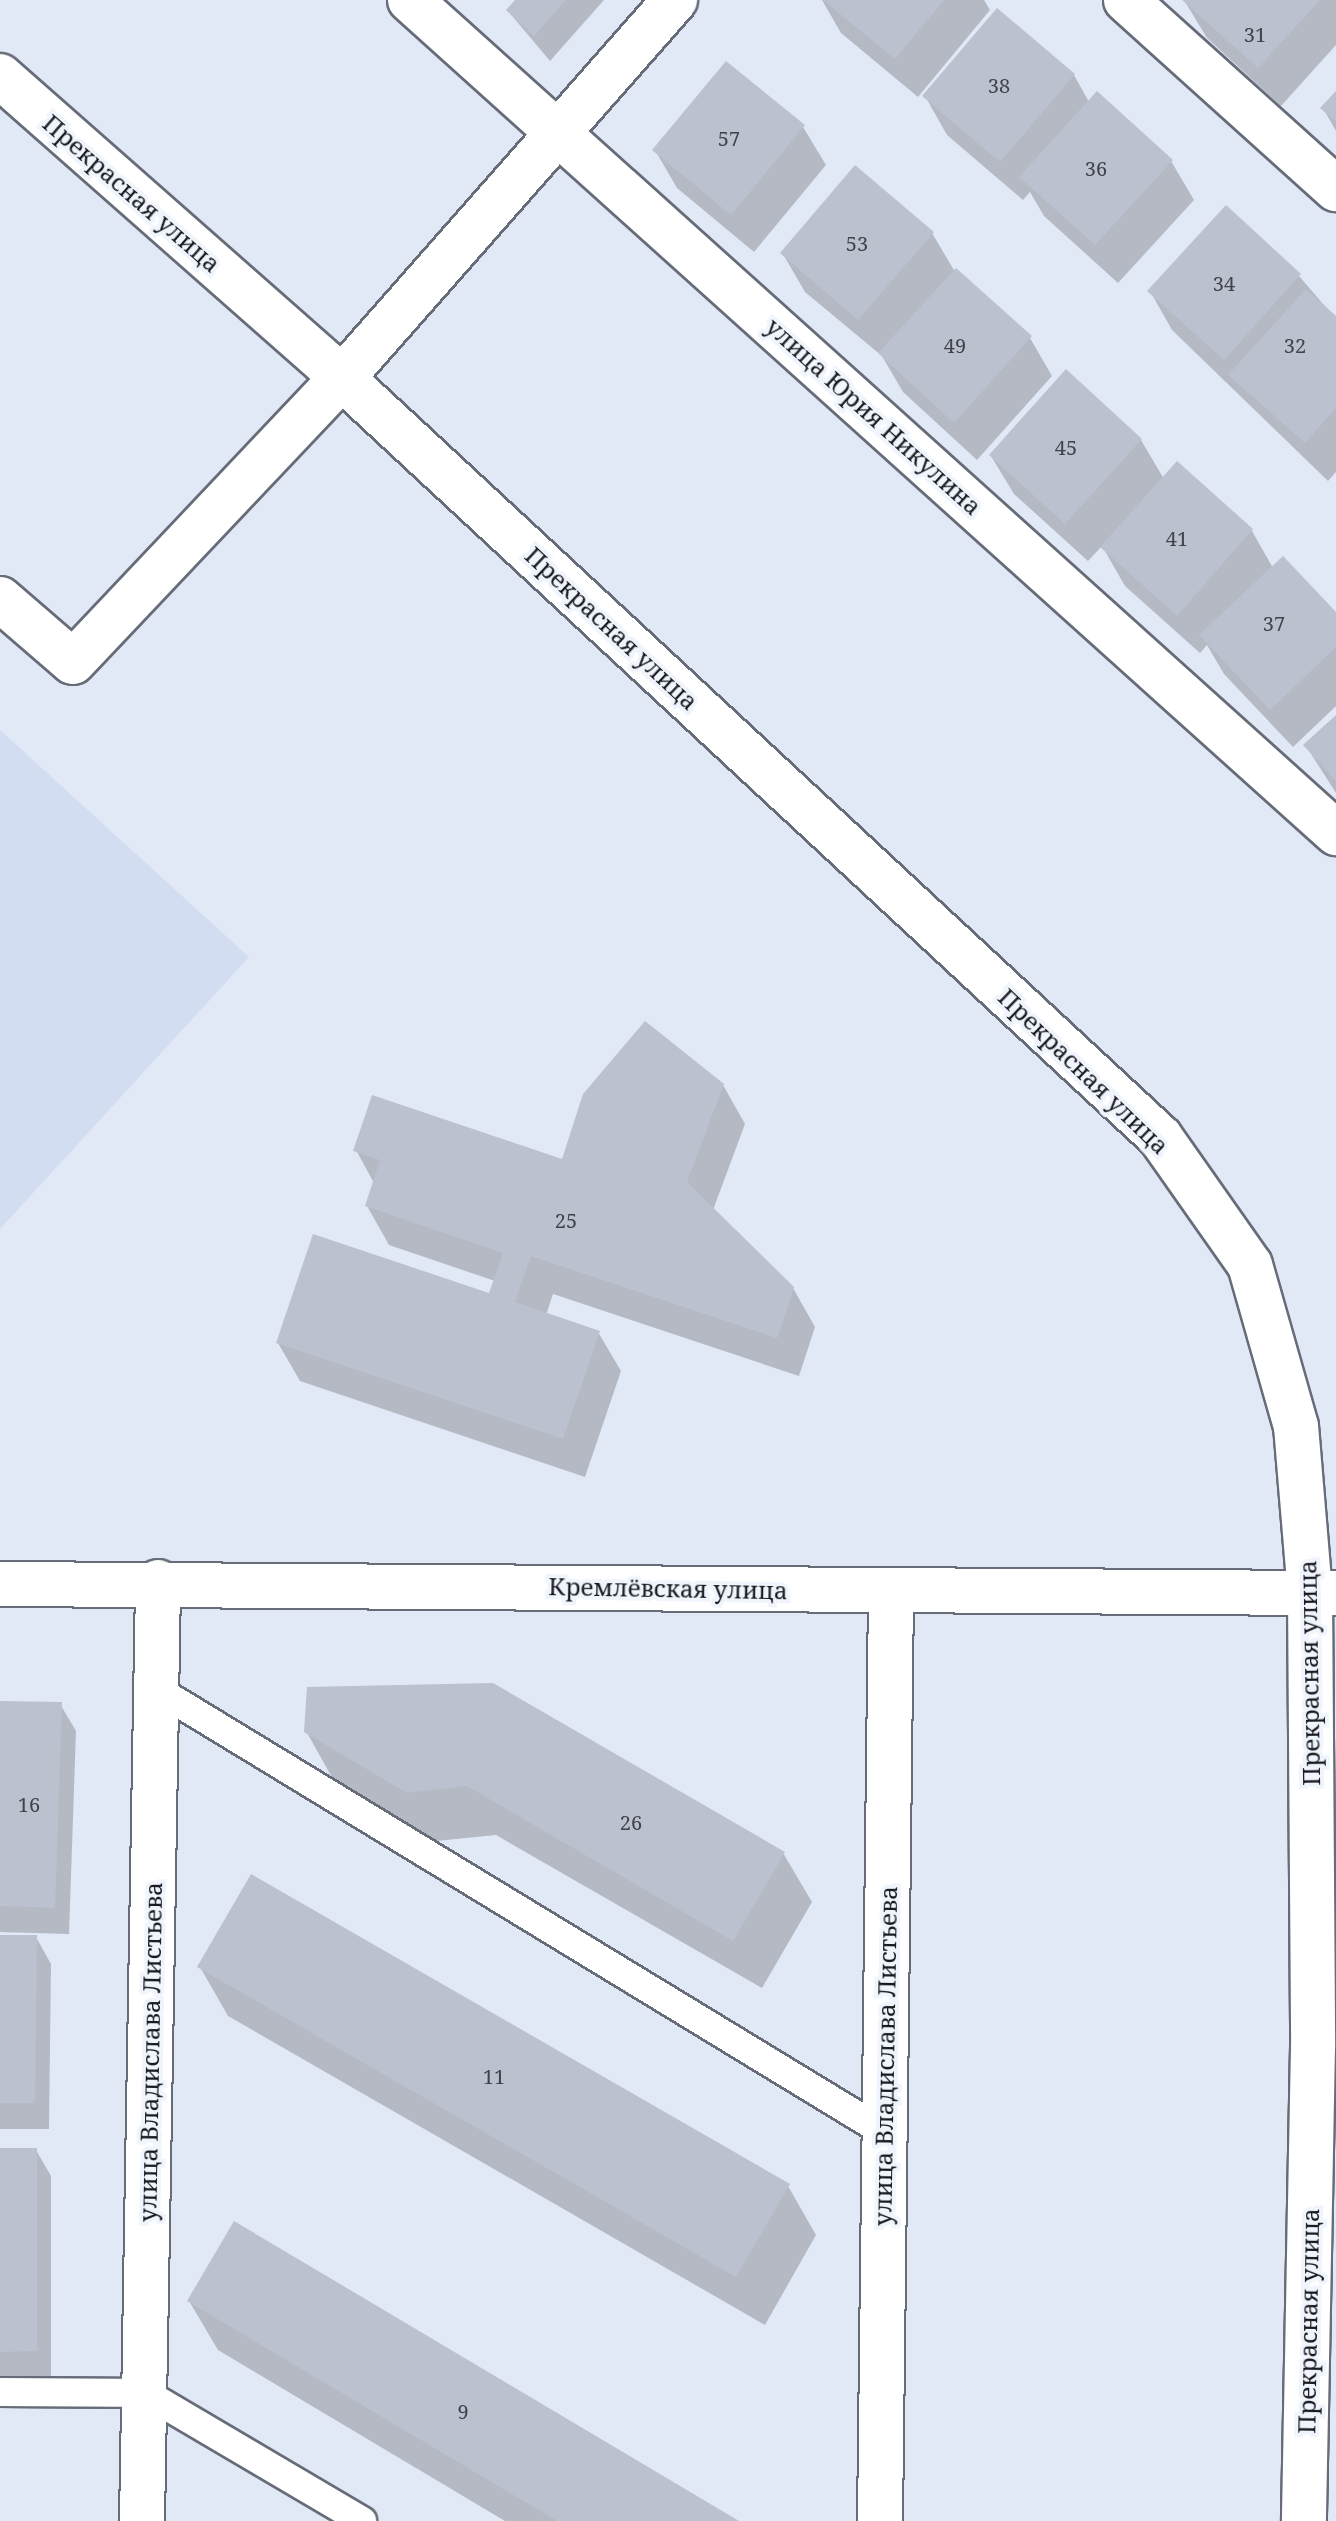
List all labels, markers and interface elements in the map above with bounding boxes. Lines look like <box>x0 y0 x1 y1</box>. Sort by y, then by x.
house number: 31 <box>1244 22 1266 46</box>
house number: 38 <box>988 73 1010 97</box>
street label: Прекрасная улица <box>37 108 227 278</box>
house number: 57 <box>718 126 740 150</box>
house number: 36 <box>1085 156 1107 180</box>
house number: 53 <box>846 231 868 255</box>
house number: 34 <box>1213 271 1235 295</box>
street label: улица Юрия Никулина <box>760 312 988 520</box>
house number: 49 <box>944 333 966 357</box>
house number: 32 <box>1284 333 1306 357</box>
house number: 45 <box>1055 435 1077 459</box>
house number: 41 <box>1166 526 1188 550</box>
street label: Прекрасная улица <box>520 540 704 716</box>
house number: 37 <box>1263 611 1285 635</box>
street label: Прекрасная улица <box>993 982 1175 1160</box>
house number: 25 <box>555 1208 577 1232</box>
street label: Прекрасная улица <box>1293 1560 1325 1786</box>
street label: Кремлёвская улица <box>548 1572 788 1604</box>
house number: 16 <box>18 1792 40 1816</box>
house number: 26 <box>620 1810 642 1834</box>
street label: улица Владислава Листьева <box>133 1882 167 2222</box>
street label: улица Владислава Листьева <box>868 1886 902 2226</box>
house number: 11 <box>483 2064 505 2088</box>
street label: Прекрасная улица <box>1292 2208 1324 2434</box>
house number: 9 <box>457 2399 469 2423</box>

